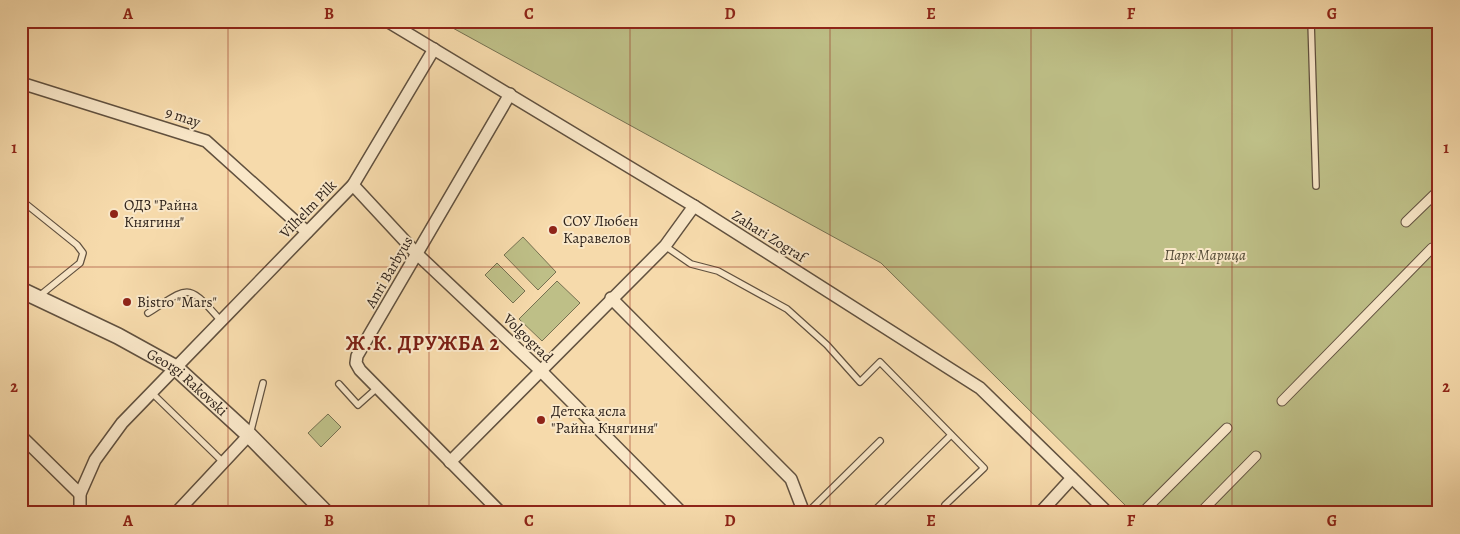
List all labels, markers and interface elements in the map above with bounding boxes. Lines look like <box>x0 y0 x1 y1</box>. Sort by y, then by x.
text: A <box>122 3 134 25</box>
text: B <box>324 3 334 25</box>
text: C <box>524 3 534 25</box>
text: D <box>724 3 736 25</box>
text: E <box>926 3 936 25</box>
text: F <box>1127 3 1136 25</box>
text: G <box>1327 3 1337 25</box>
street label: 9 may <box>163 102 203 132</box>
text: 1 <box>11 137 17 159</box>
text: 1 <box>1443 137 1449 159</box>
street label: Vilhelm Pilk <box>274 175 341 243</box>
place label: ОДЗ "Райна Княгиня" <box>124 195 198 232</box>
street label: Zahari Zograf <box>728 205 812 268</box>
marker: ОДЗ "Райна Княгиня" <box>108 208 120 220</box>
place label: СОУ Любен Каравелов <box>563 211 639 248</box>
marker: СОУ Любен Каравелов <box>547 224 559 236</box>
street label: Anri Barbyus <box>360 233 418 312</box>
park label: Парк Марица <box>1164 245 1246 265</box>
place label: Bistro "Mars" <box>137 292 217 312</box>
marker: Bistro "Mars" <box>121 296 133 308</box>
street label: Volgograd <box>498 308 558 367</box>
district label: Ж.К. ДРУЖБА 2 <box>346 330 500 357</box>
street label: Georgi Rakovski <box>143 344 232 421</box>
text: 2 <box>10 376 18 398</box>
text: 2 <box>1442 376 1450 398</box>
place label: Детска ясла "Райна Княгиня" <box>551 401 658 438</box>
marker: Детска ясла "Райна Княгиня" <box>535 414 547 426</box>
text: A <box>122 510 134 532</box>
text: B <box>324 510 334 532</box>
text: C <box>524 510 534 532</box>
text: D <box>724 510 736 532</box>
text: E <box>926 510 936 532</box>
text: F <box>1127 510 1136 532</box>
text: G <box>1327 510 1337 532</box>

